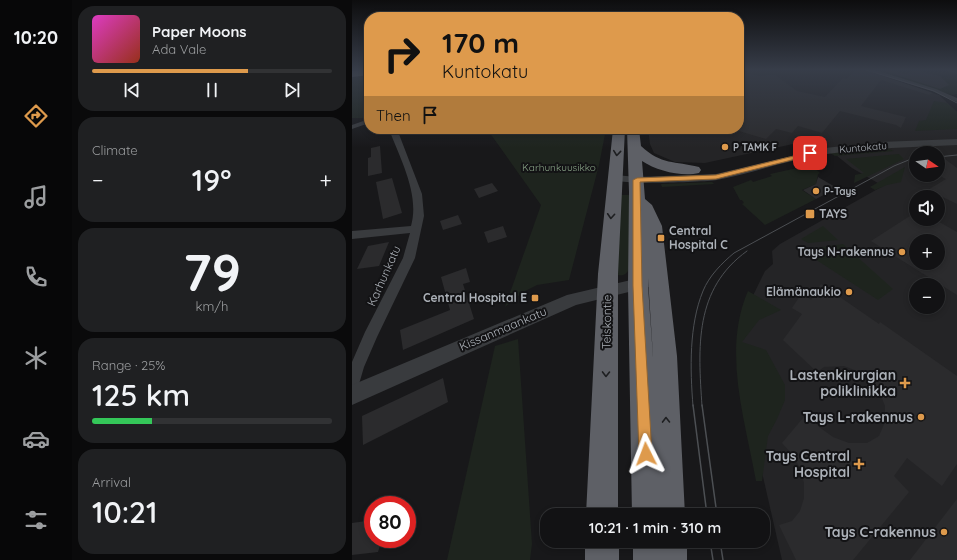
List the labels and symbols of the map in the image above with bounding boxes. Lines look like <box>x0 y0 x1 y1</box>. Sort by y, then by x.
pin <box>793 136 827 170</box>
street label: Kuntokatu <box>839 139 887 156</box>
place label: P TAMK F <box>733 141 778 154</box>
marker: P TAMK F <box>720 142 730 152</box>
north arrow <box>909 146 945 182</box>
one-way arrow <box>613 150 622 156</box>
park label: Karhunkuusikko <box>522 161 596 174</box>
place label: P-Tays <box>824 185 856 198</box>
marker: P-Tays <box>811 186 821 196</box>
place label: TAYS <box>819 206 847 221</box>
marker: TAYS <box>804 208 816 220</box>
one-way arrow <box>607 213 616 219</box>
place label: Central Hospital C <box>669 223 728 252</box>
marker: Central Hospital C <box>656 233 666 243</box>
street label: Karhunkatu <box>363 243 404 309</box>
place label: Tays N-rakennus <box>797 244 894 259</box>
marker: Tays N-rakennus <box>897 247 907 257</box>
place label: Elämänaukio <box>766 284 841 299</box>
marker: Elämänaukio <box>844 287 854 297</box>
place label: Central Hospital E <box>423 290 527 305</box>
marker: Central Hospital E <box>530 293 540 303</box>
street label: Teiskontie <box>599 294 614 349</box>
street label: Kissanmaankatu <box>457 303 549 354</box>
place label: Lastenkirurgian poliklinikka <box>790 366 896 400</box>
one-way arrow <box>601 371 610 377</box>
marker: Lastenkirurgian poliklinikka <box>899 377 911 389</box>
place label: Tays L-rakennus <box>802 408 913 426</box>
marker: Tays L-rakennus <box>916 412 926 422</box>
one-way arrow <box>662 417 671 423</box>
position arrow <box>625 433 667 475</box>
place label: Tays Central Hospital <box>766 447 850 481</box>
marker: Tays Central Hospital <box>853 458 865 470</box>
speed limit sign: 80 <box>364 496 416 548</box>
place label: Tays C-rakennus <box>825 523 936 541</box>
marker: Tays C-rakennus <box>939 527 949 537</box>

